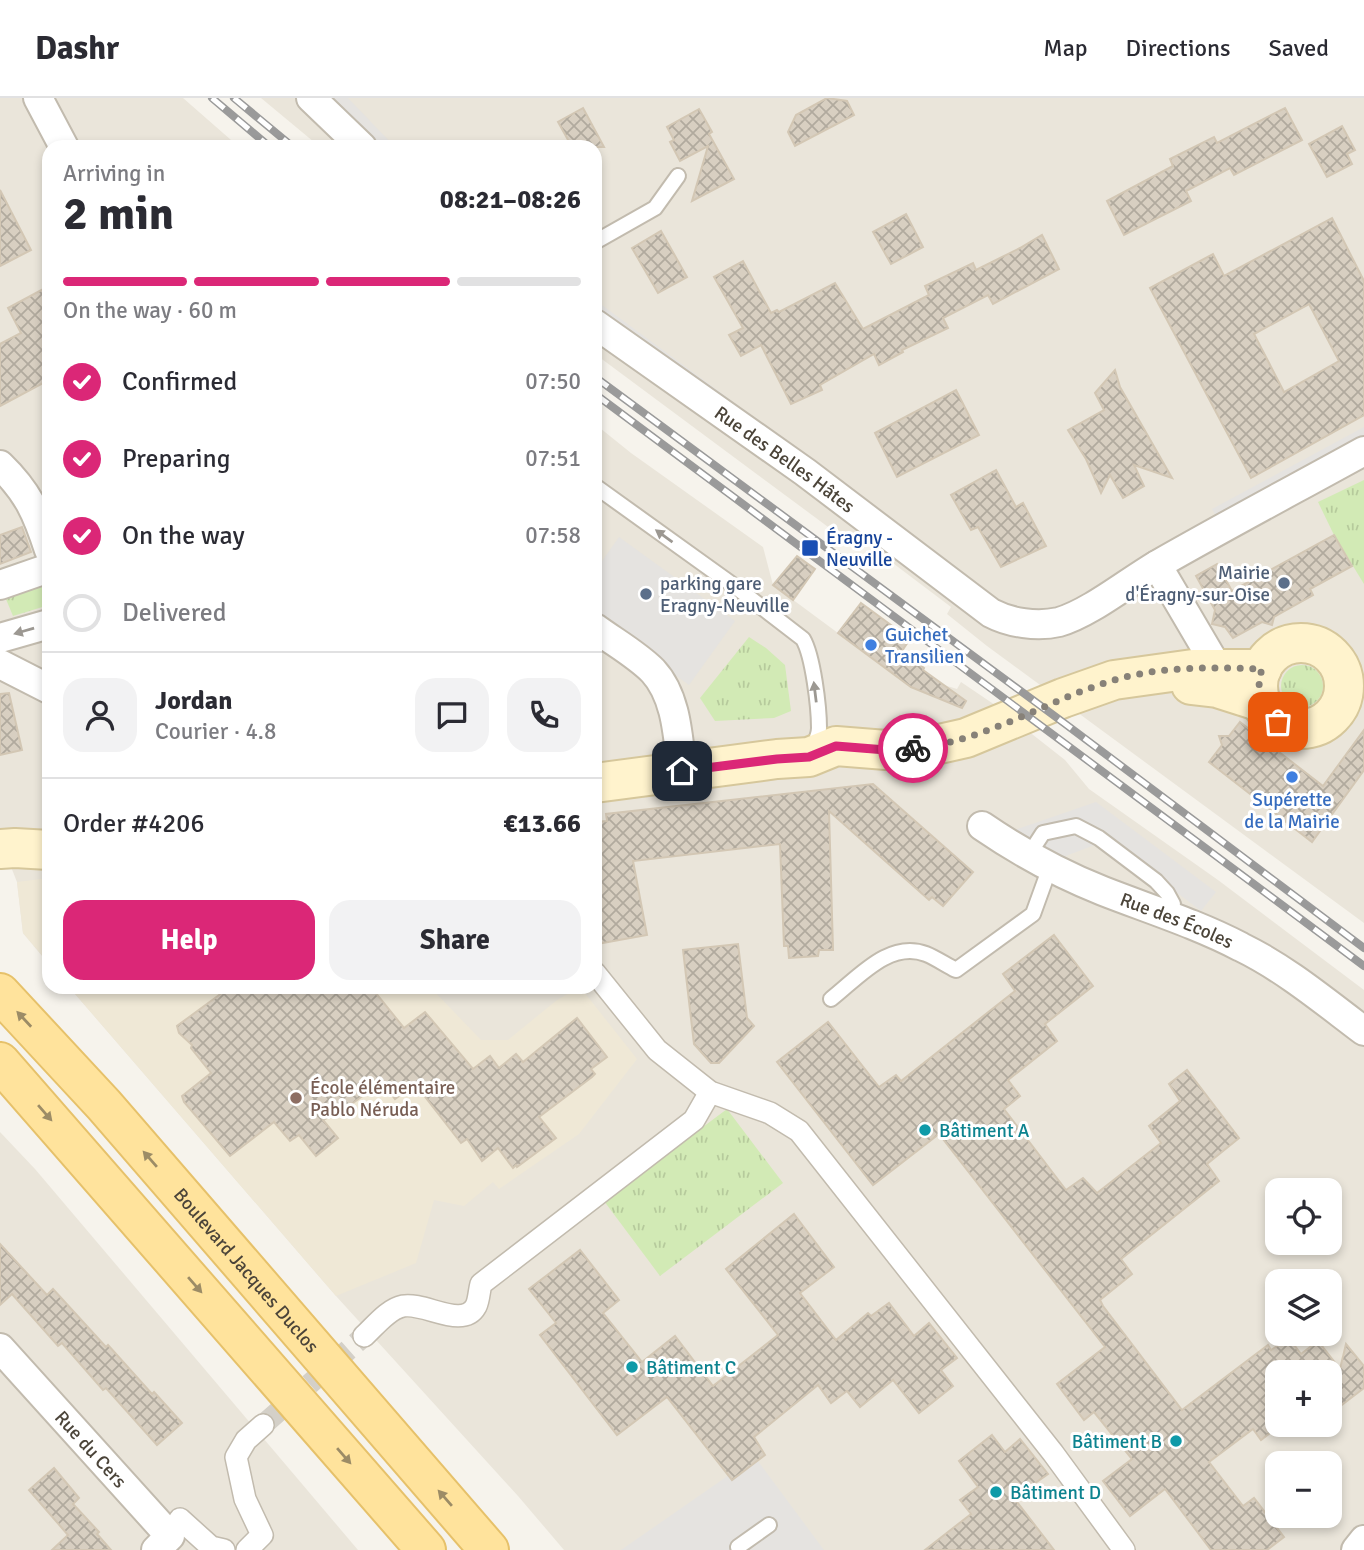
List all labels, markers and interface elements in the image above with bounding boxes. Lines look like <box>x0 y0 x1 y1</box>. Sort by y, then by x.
text: Dashr <box>35 28 119 69</box>
text: Map <box>1043 33 1088 63</box>
text: Directions <box>1126 33 1231 63</box>
text: Saved <box>1269 33 1329 63</box>
text: Arriving in <box>63 159 165 188</box>
text: 08:21–08:26 <box>440 184 581 216</box>
text: 2 min <box>63 186 174 242</box>
text: On the way · 60 m <box>63 296 237 325</box>
icon: check <box>63 363 101 401</box>
text: Confirmed <box>122 366 237 398</box>
text: 07:50 <box>525 367 581 396</box>
street label: Rue des Belles Hâtes <box>709 401 859 519</box>
icon: check <box>63 440 101 478</box>
text: Preparing <box>122 443 230 475</box>
text: 07:51 <box>525 444 581 473</box>
icon: check <box>63 517 101 555</box>
text: On the way <box>122 520 245 552</box>
text: 07:58 <box>525 521 581 550</box>
place label: Éragny - Neuville <box>826 526 893 572</box>
one-way arrow <box>655 529 673 543</box>
marker: Éragny - Neuville <box>800 538 820 558</box>
place label: Mairie d'Éragny-sur-Oise <box>1125 561 1270 607</box>
place label: parking gare Eragny-Neuville <box>660 572 789 618</box>
marker: Mairie d'Éragny-sur-Oise <box>1276 575 1292 591</box>
marker: parking gare Eragny-Neuville <box>638 586 654 602</box>
text: Delivered <box>122 597 227 629</box>
place label: Guichet Transilien <box>885 623 964 669</box>
one-way arrow <box>14 626 35 636</box>
marker: Guichet Transilien <box>863 637 879 653</box>
button: person <box>63 678 137 752</box>
button: chat <box>415 678 489 752</box>
button: phone <box>507 678 581 752</box>
one-way arrow <box>809 680 820 702</box>
text: Jordan <box>155 685 232 717</box>
pin <box>1248 692 1308 752</box>
icon: bag <box>1259 703 1297 741</box>
courier <box>878 713 948 783</box>
text: Courier · 4.8 <box>155 717 276 746</box>
icon: bike <box>894 729 932 767</box>
pin <box>652 741 712 801</box>
icon: home <box>663 752 701 790</box>
marker: Supérette de la Mairie <box>1284 769 1300 785</box>
place label: Supérette de la Mairie <box>1244 788 1340 834</box>
text: Order #4206 <box>63 808 204 840</box>
text: €13.66 <box>503 808 581 840</box>
street label: Rue des Écoles <box>1117 888 1237 954</box>
button: Help <box>63 900 315 980</box>
button: Share <box>329 900 581 980</box>
one-way arrow <box>16 1010 32 1028</box>
place label: École élémentaire Pablo Néruda <box>310 1076 455 1122</box>
marker: École élémentaire Pablo Néruda <box>288 1090 304 1106</box>
one-way arrow <box>37 1105 52 1122</box>
place label: Bâtiment A <box>939 1119 1030 1143</box>
marker: Bâtiment A <box>917 1122 933 1138</box>
one-way arrow <box>143 1150 158 1167</box>
map controls <box>1265 1178 1342 1528</box>
button: locate <box>1265 1178 1342 1255</box>
street label: Boulevard Jacques Duclos <box>168 1183 324 1358</box>
button: layers <box>1265 1269 1342 1346</box>
one-way arrow <box>187 1276 203 1294</box>
place label: Bâtiment C <box>646 1356 736 1380</box>
marker: Bâtiment C <box>624 1359 640 1375</box>
button: + <box>1265 1360 1342 1437</box>
street label: Rue du Cers <box>49 1406 132 1493</box>
place label: Bâtiment B <box>1072 1430 1162 1454</box>
marker: Bâtiment B <box>1168 1433 1184 1449</box>
one-way arrow <box>336 1448 352 1465</box>
button: − <box>1265 1451 1342 1528</box>
place label: Bâtiment D <box>1010 1481 1101 1505</box>
marker: Bâtiment D <box>988 1484 1004 1500</box>
one-way arrow <box>438 1490 453 1507</box>

